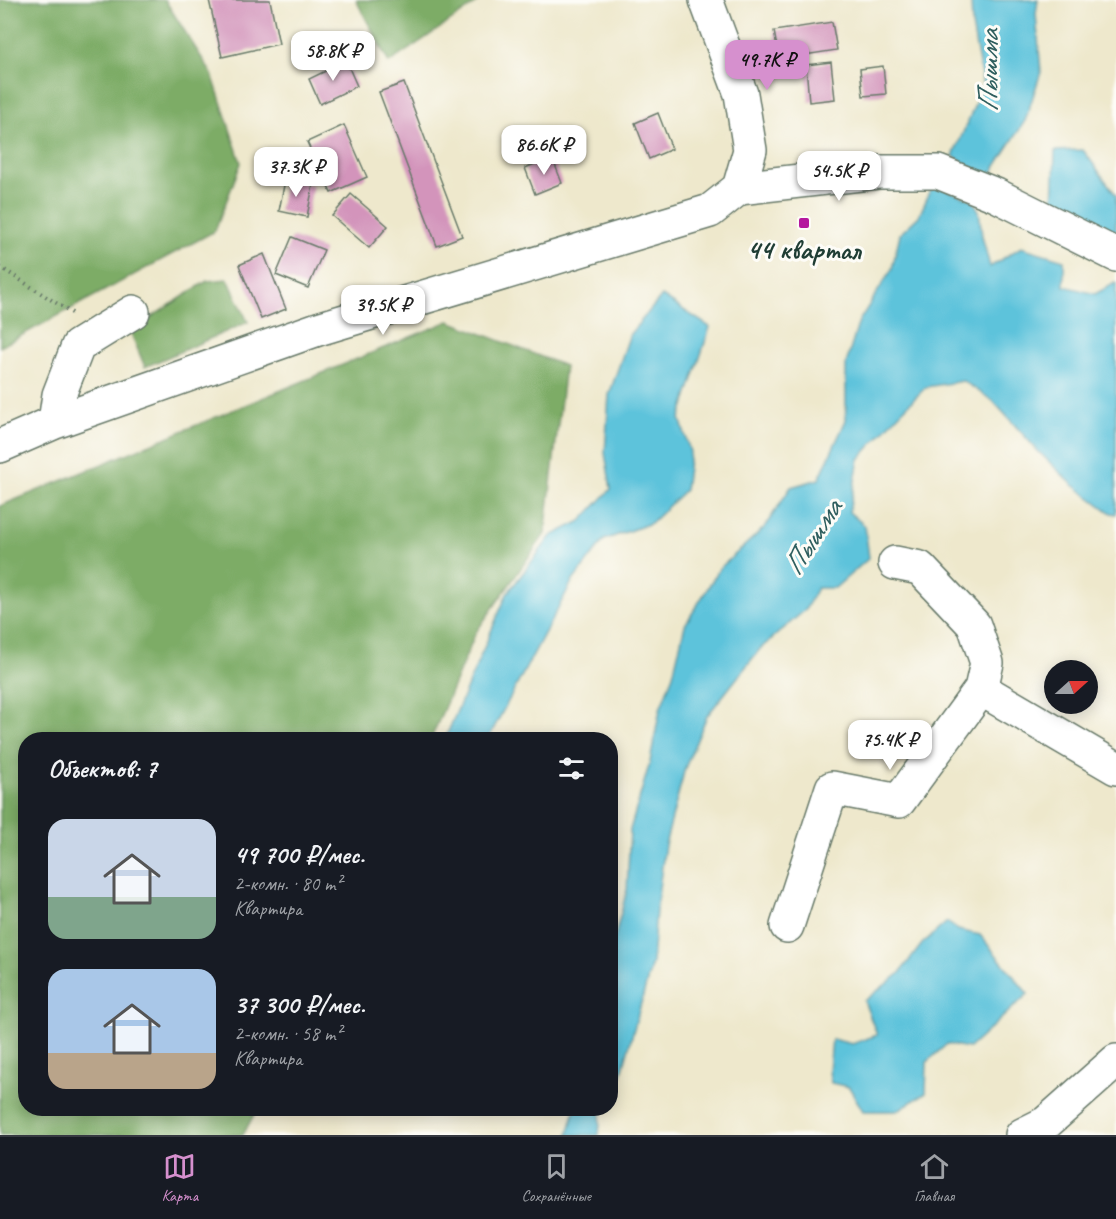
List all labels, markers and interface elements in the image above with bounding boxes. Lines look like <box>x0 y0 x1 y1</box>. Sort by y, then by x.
water label: Пышма <box>968 27 1008 112</box>
pin: 58.8K ₽ <box>278 31 388 82</box>
text: 58.8K ₽ <box>305 38 361 63</box>
pin: 49.7K ₽ <box>712 40 822 91</box>
text: 49.7K ₽ <box>739 47 795 72</box>
pin: 86.6K ₽ <box>489 125 599 176</box>
text: 86.6K ₽ <box>515 132 573 157</box>
pin: 37.3K ₽ <box>241 147 351 198</box>
pin: 54.5K ₽ <box>784 151 894 202</box>
text: 37.3K ₽ <box>268 154 324 179</box>
text: 54.5K ₽ <box>811 158 867 183</box>
marker: 44 квартал <box>797 216 811 230</box>
place label: 44 квартал <box>747 232 862 267</box>
pin: 39.5K ₽ <box>328 285 438 336</box>
text: 39.5K ₽ <box>355 292 411 317</box>
water label: Пышма <box>774 490 852 582</box>
north arrow <box>1044 660 1098 714</box>
map controls <box>1044 660 1098 714</box>
pin: 75.4K ₽ <box>835 720 945 771</box>
text: 75.4K ₽ <box>862 727 918 752</box>
text: Объектов: 7 <box>48 752 157 785</box>
icon: filters <box>555 752 588 785</box>
text: 49 700 ₽/мес. <box>234 838 365 871</box>
icon: home <box>96 843 168 915</box>
text: 2-комн. · 80 m² <box>234 871 342 896</box>
text: Квартира <box>234 896 302 921</box>
text: 37 300 ₽/мес. <box>234 988 365 1021</box>
icon: home <box>96 993 168 1065</box>
text: 2-комн. · 58 m² <box>234 1021 342 1046</box>
text: Квартира <box>234 1046 302 1071</box>
tab: Карта <box>162 1150 198 1206</box>
tab: Сохранённые <box>521 1150 591 1206</box>
tab: Главная <box>914 1150 954 1206</box>

